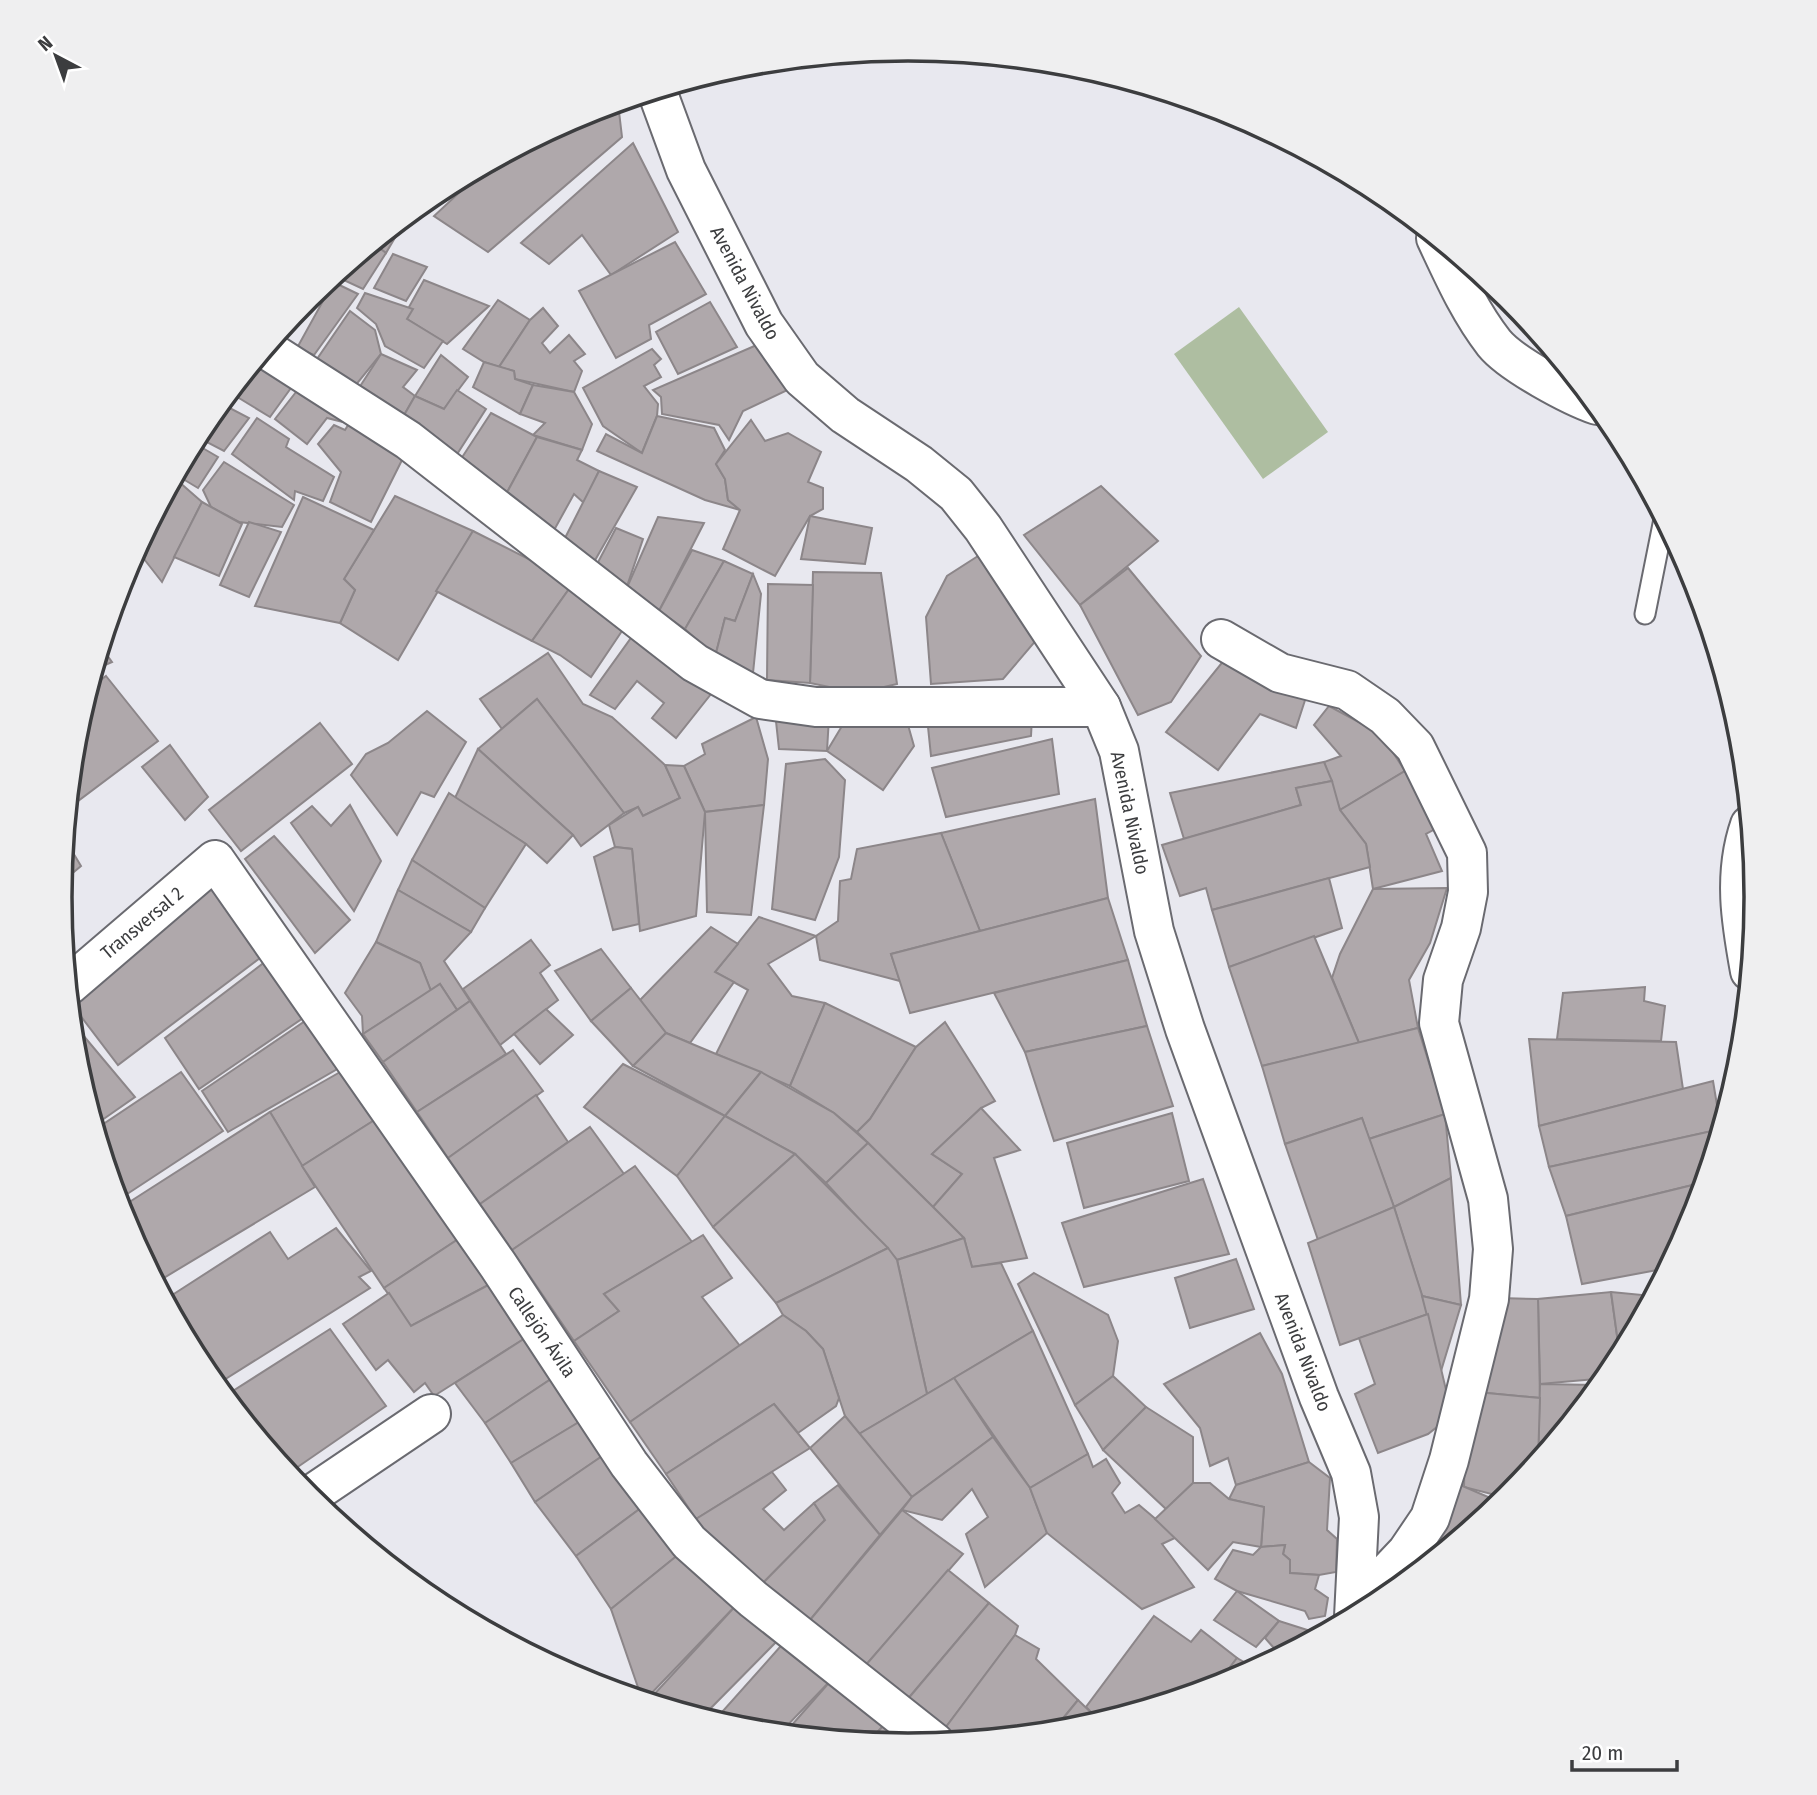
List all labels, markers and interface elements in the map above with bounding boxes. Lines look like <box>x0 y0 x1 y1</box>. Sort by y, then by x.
north arrow <box>21 21 91 91</box>
text: N <box>33 31 57 56</box>
street label: Avenida Nivaldo <box>705 222 785 344</box>
street label: Avenida Nivaldo <box>1106 749 1154 877</box>
street label: Transversal 2 <box>96 882 188 964</box>
street label: Callejón Ávila <box>503 1282 581 1382</box>
street label: Avenida Nivaldo <box>1270 1289 1336 1415</box>
scale bar <box>1572 1728 1677 1772</box>
text: 20 m <box>1582 1740 1623 1766</box>

